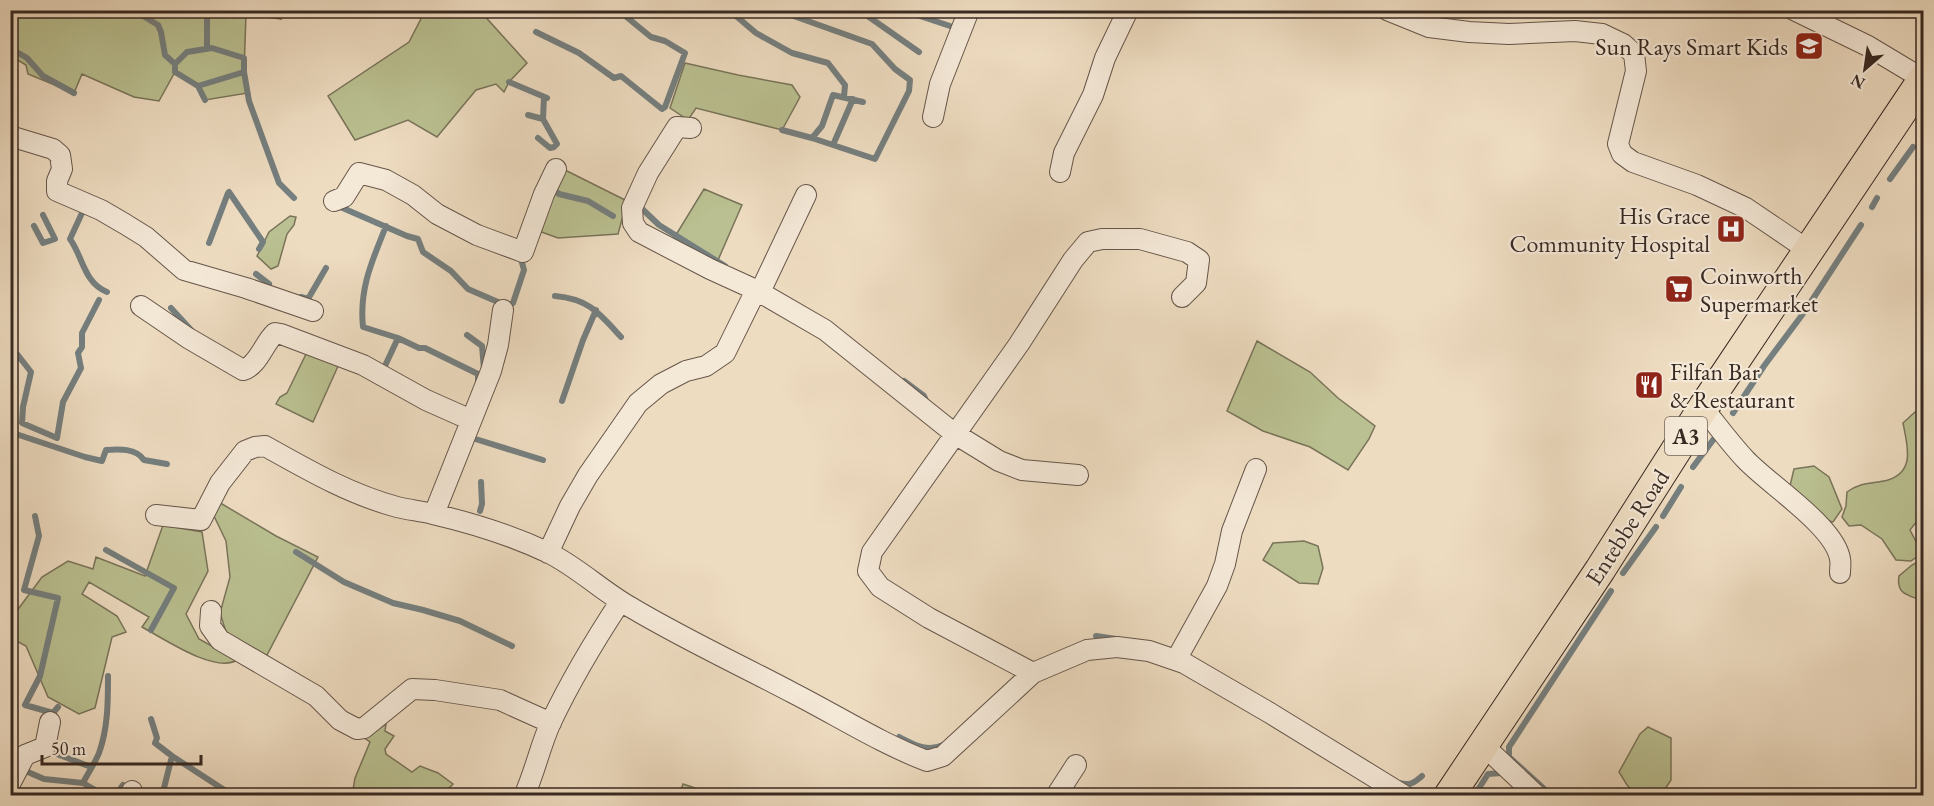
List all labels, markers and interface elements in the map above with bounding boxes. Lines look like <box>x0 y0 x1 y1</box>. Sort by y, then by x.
school or university icon: Sun Rays Smart Kids <box>1793 30 1825 62</box>
place label: Sun Rays Smart Kids <box>1595 31 1788 62</box>
north arrow <box>1835 39 1895 99</box>
text: N <box>1847 69 1869 94</box>
place label: His Grace Community Hospital <box>1509 200 1710 259</box>
hospital icon: His Grace Community Hospital <box>1715 213 1747 245</box>
place label: Coinworth Supermarket <box>1700 260 1819 319</box>
supermarket icon: Coinworth Supermarket <box>1663 273 1695 305</box>
place label: Filfan Bar & Restaurant <box>1670 356 1795 415</box>
restaurant icon: Filfan Bar & Restaurant <box>1633 369 1665 401</box>
road number: A3 <box>1665 417 1707 455</box>
street label: Entebbe Road <box>1578 462 1676 591</box>
scale bar <box>42 728 201 766</box>
text: 50 m <box>51 737 86 760</box>

